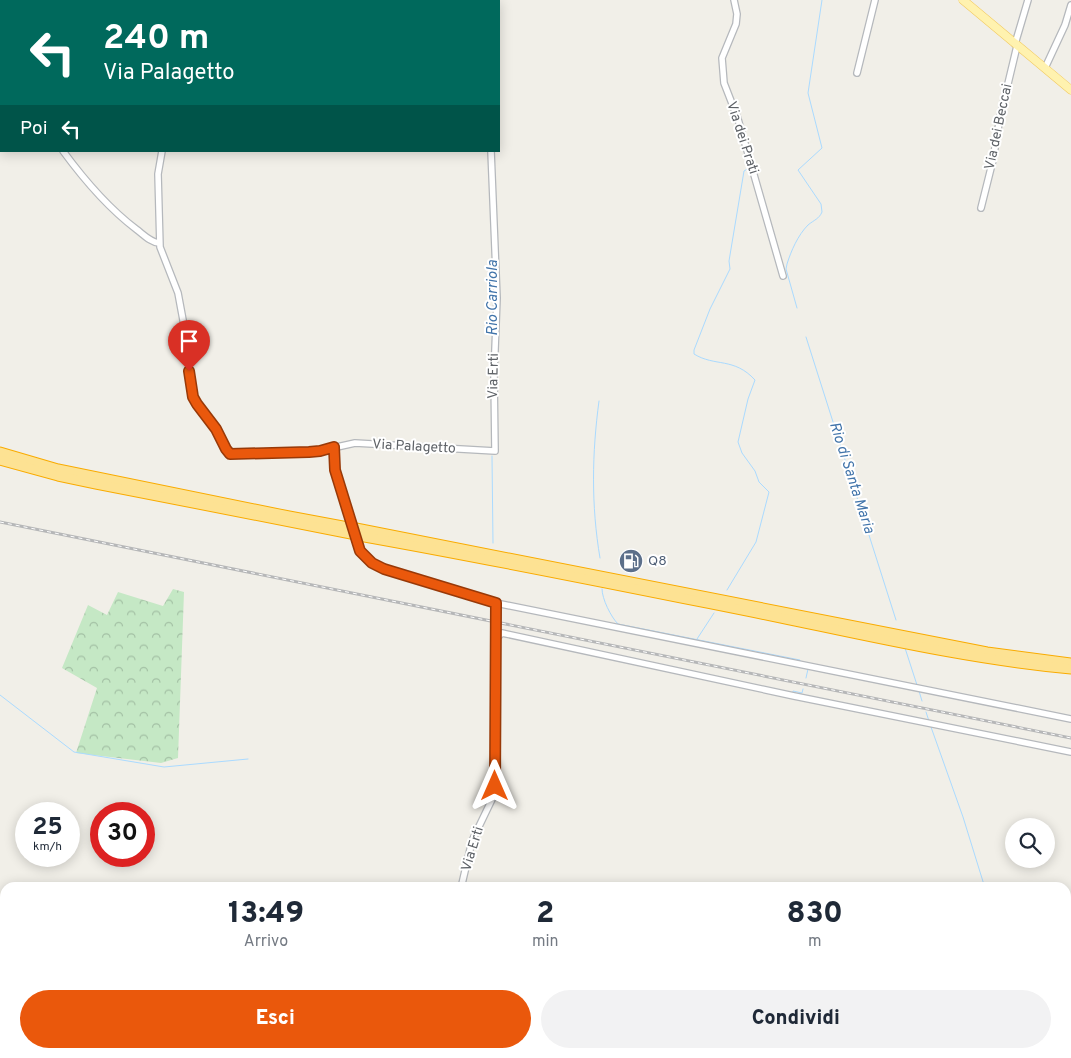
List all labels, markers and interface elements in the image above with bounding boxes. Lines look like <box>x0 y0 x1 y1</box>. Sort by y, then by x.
text: 240 m <box>103 17 209 61</box>
icon: left <box>20 20 85 85</box>
text: Via Palagetto <box>103 60 235 87</box>
street label: Via dei Beccai <box>982 82 1016 172</box>
street label: Via dei Prati <box>722 100 762 176</box>
icon: left <box>57 115 85 143</box>
text: Poi <box>20 117 47 141</box>
water label: Rio Carriola <box>484 260 503 336</box>
pin <box>168 320 210 371</box>
icon: arrive <box>175 327 203 355</box>
street label: Via Erti <box>485 353 503 399</box>
water label: Rio di Santa Maria <box>824 420 878 537</box>
street label: Via Palagetto <box>372 436 456 458</box>
fuel station icon: Q8 <box>618 548 644 574</box>
place label: Q8 <box>648 553 667 570</box>
position arrow <box>468 759 520 811</box>
speed limit sign: 30 <box>90 802 155 867</box>
text: 25 <box>32 812 63 844</box>
map controls <box>1005 818 1055 868</box>
button: search <box>1005 818 1055 868</box>
street label: Via Erti <box>458 825 488 873</box>
text: km/h <box>33 839 62 855</box>
text: 13:49 <box>228 896 304 933</box>
text: 2 <box>536 896 554 933</box>
text: 830 <box>787 896 843 933</box>
text: Arrivo <box>244 932 288 952</box>
text: min <box>532 932 559 952</box>
text: m <box>808 932 822 952</box>
button: Esci <box>20 990 531 1048</box>
button: Condividi <box>541 990 1051 1048</box>

